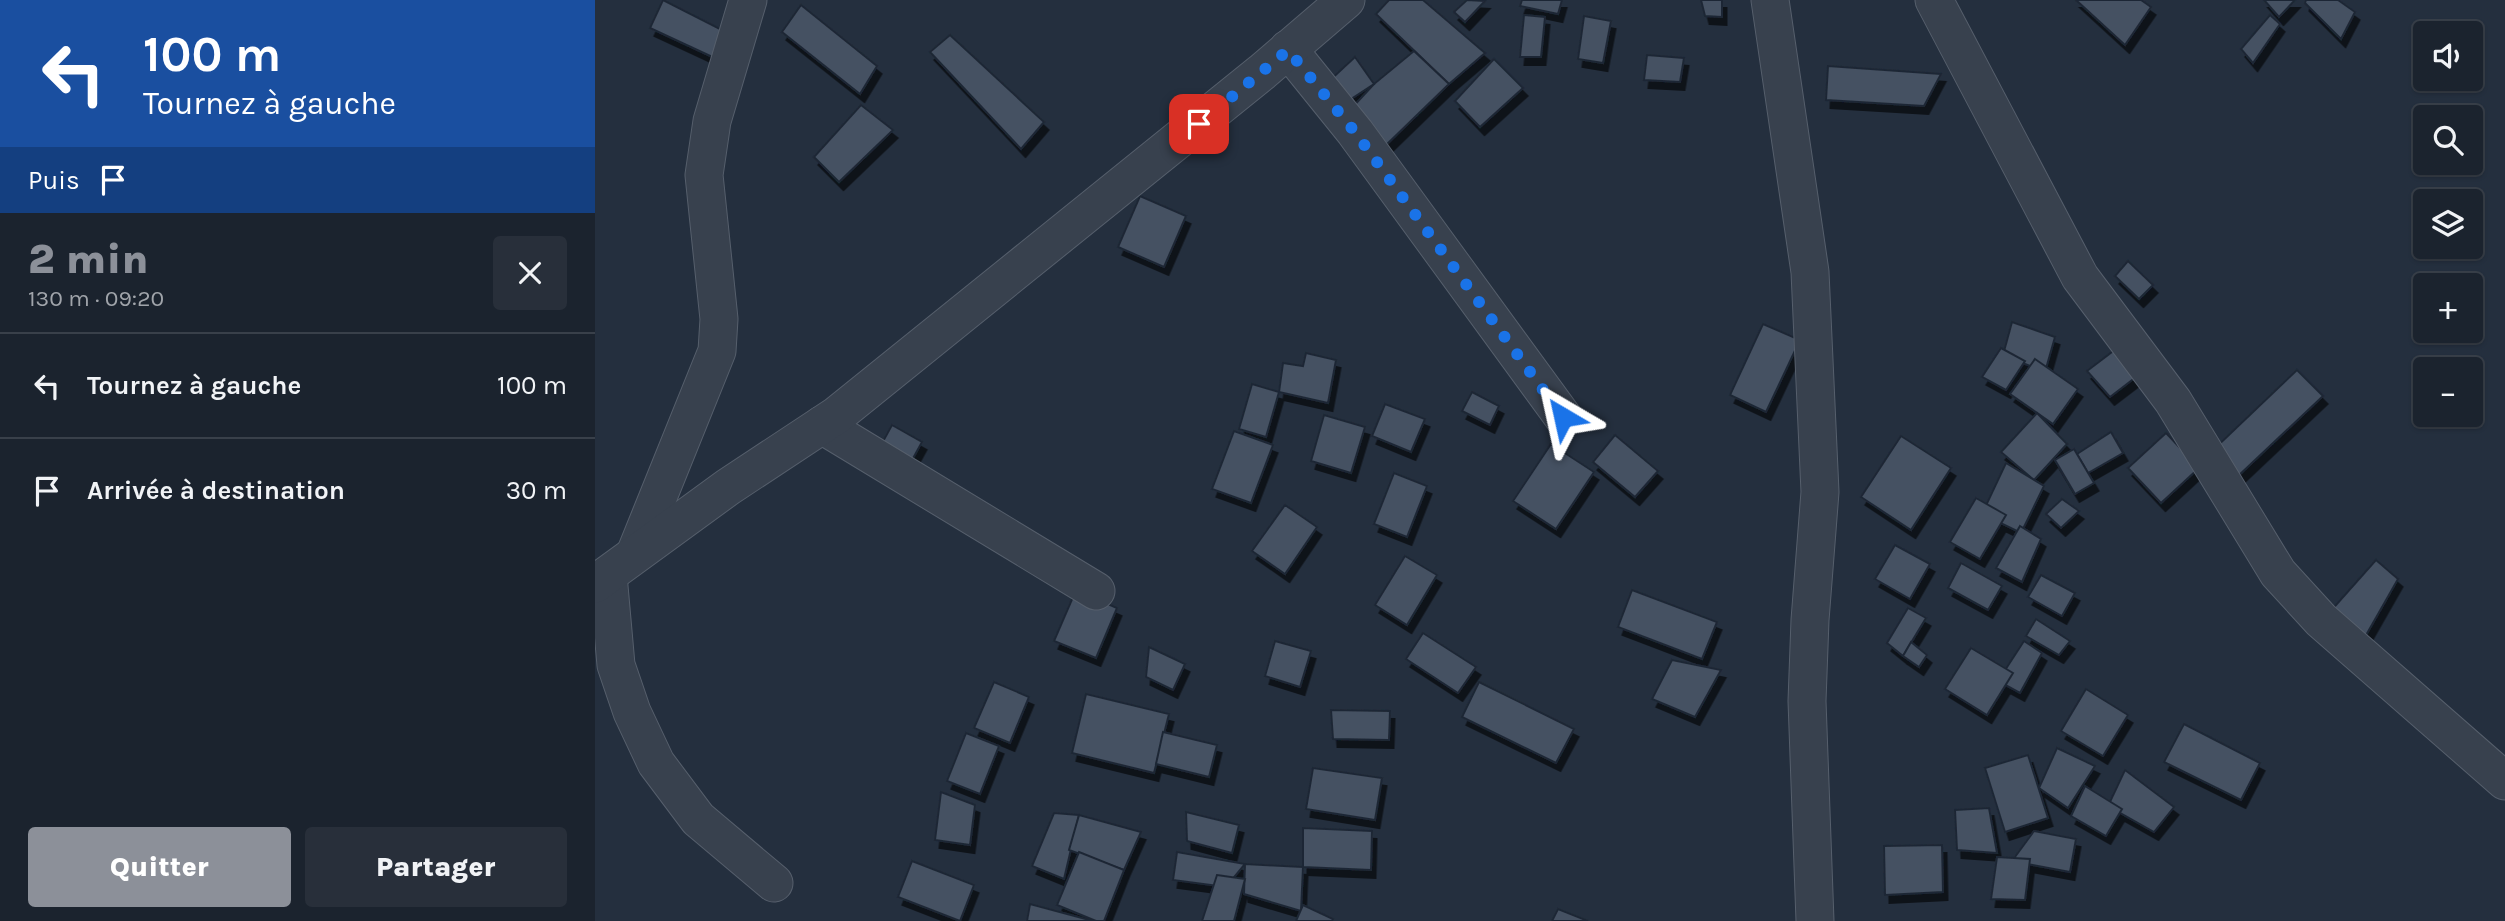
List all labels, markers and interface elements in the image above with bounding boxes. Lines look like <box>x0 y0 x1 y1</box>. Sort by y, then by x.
map controls <box>2413 21 2483 427</box>
button: sound <box>2413 21 2483 91</box>
text: 100 m <box>143 26 281 83</box>
icon: left <box>28 28 119 119</box>
text: Tournez à gauche <box>143 85 396 122</box>
pin <box>1169 94 1229 154</box>
icon: arrive <box>1180 105 1218 143</box>
button: search <box>2413 105 2483 175</box>
icon: arrive <box>94 161 132 199</box>
text: Puis <box>28 165 80 196</box>
button: layers <box>2413 189 2483 259</box>
text: 2 min <box>28 234 148 284</box>
button: close <box>493 236 567 310</box>
button: + <box>2413 273 2483 343</box>
text: 130 m · 09:20 <box>28 285 164 312</box>
button: − <box>2413 357 2483 427</box>
icon: left <box>28 367 66 405</box>
text: Tournez à gauche <box>87 370 301 401</box>
text: 100 m <box>497 370 567 401</box>
position arrow <box>1526 380 1600 454</box>
icon: arrive <box>28 472 66 510</box>
text: Arrivée à destination <box>87 475 345 506</box>
text: 30 m <box>506 475 567 506</box>
button: Quitter <box>28 827 291 907</box>
button: Partager <box>305 827 567 907</box>

